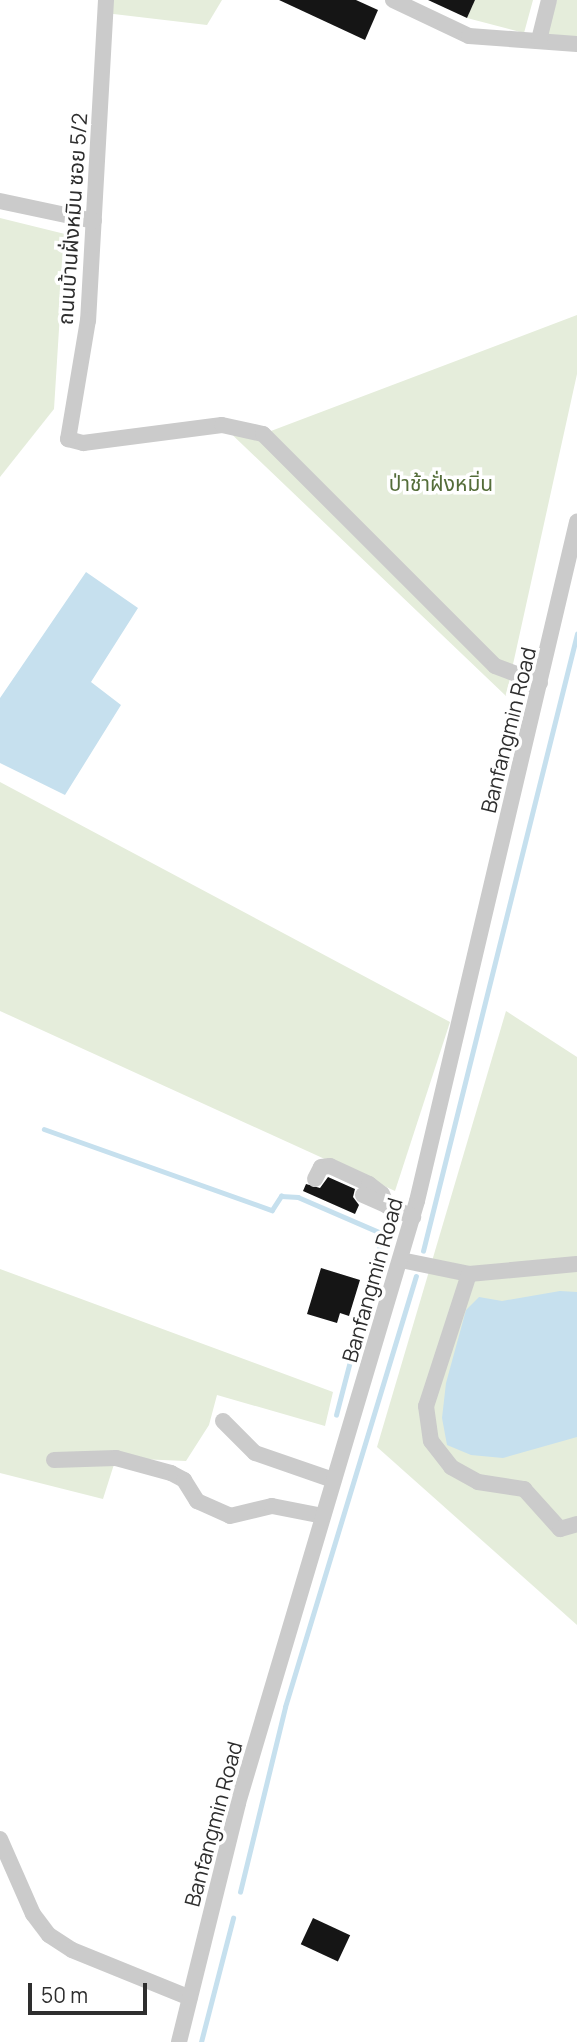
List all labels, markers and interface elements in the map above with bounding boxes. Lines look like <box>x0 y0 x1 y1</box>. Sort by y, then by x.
street label: ถนนบ้านฝั่งหมิน ซอย 5/2 <box>52 112 92 326</box>
park label: ป่าช้าฝั่งหมิ่น <box>389 470 493 496</box>
street label: Banfangmin Road <box>475 645 541 815</box>
street label: Banfangmin Road <box>336 1195 408 1365</box>
street label: Banfangmin Road <box>179 1739 247 1909</box>
scale bar <box>32 1968 150 2012</box>
text: 50 m <box>41 1981 88 2009</box>

